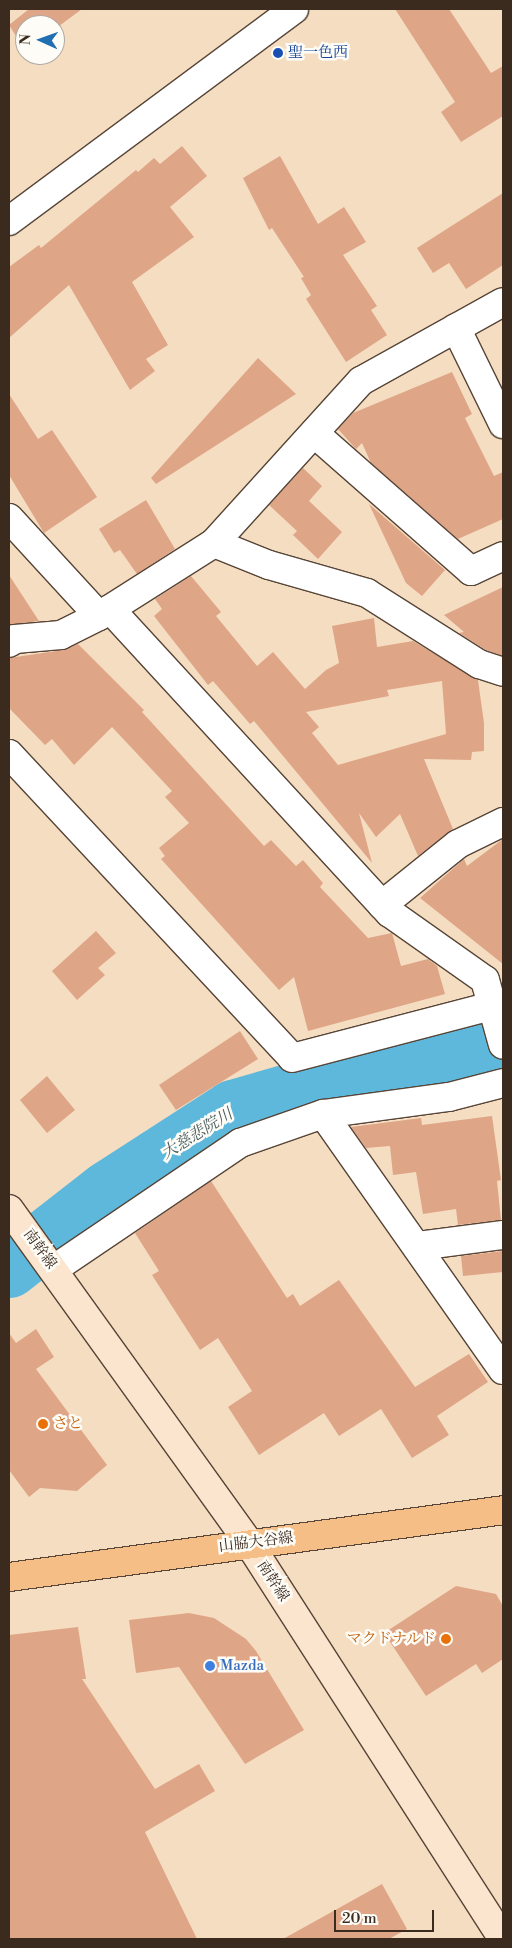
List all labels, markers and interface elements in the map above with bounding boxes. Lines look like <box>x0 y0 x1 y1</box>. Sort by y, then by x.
north arrow <box>15 15 65 65</box>
text: N <box>17 34 35 45</box>
place label: 聖一色西 <box>288 44 348 62</box>
marker: 聖一色西 <box>272 47 284 59</box>
water label: 大慈悲院川 <box>158 1105 236 1163</box>
street label: 南幹線 <box>19 1226 61 1272</box>
place label: さと <box>53 1415 83 1433</box>
marker: さと <box>37 1418 49 1430</box>
street label: 山脇大谷線 <box>218 1528 294 1556</box>
street label: 南幹線 <box>253 1557 293 1605</box>
place label: マクドナルド <box>346 1630 436 1648</box>
marker: マクドナルド <box>440 1633 452 1645</box>
place label: Mazda <box>220 1657 264 1675</box>
marker: Mazda <box>204 1660 216 1672</box>
scale bar <box>337 1900 437 1932</box>
text: 20 m <box>342 1909 377 1928</box>

